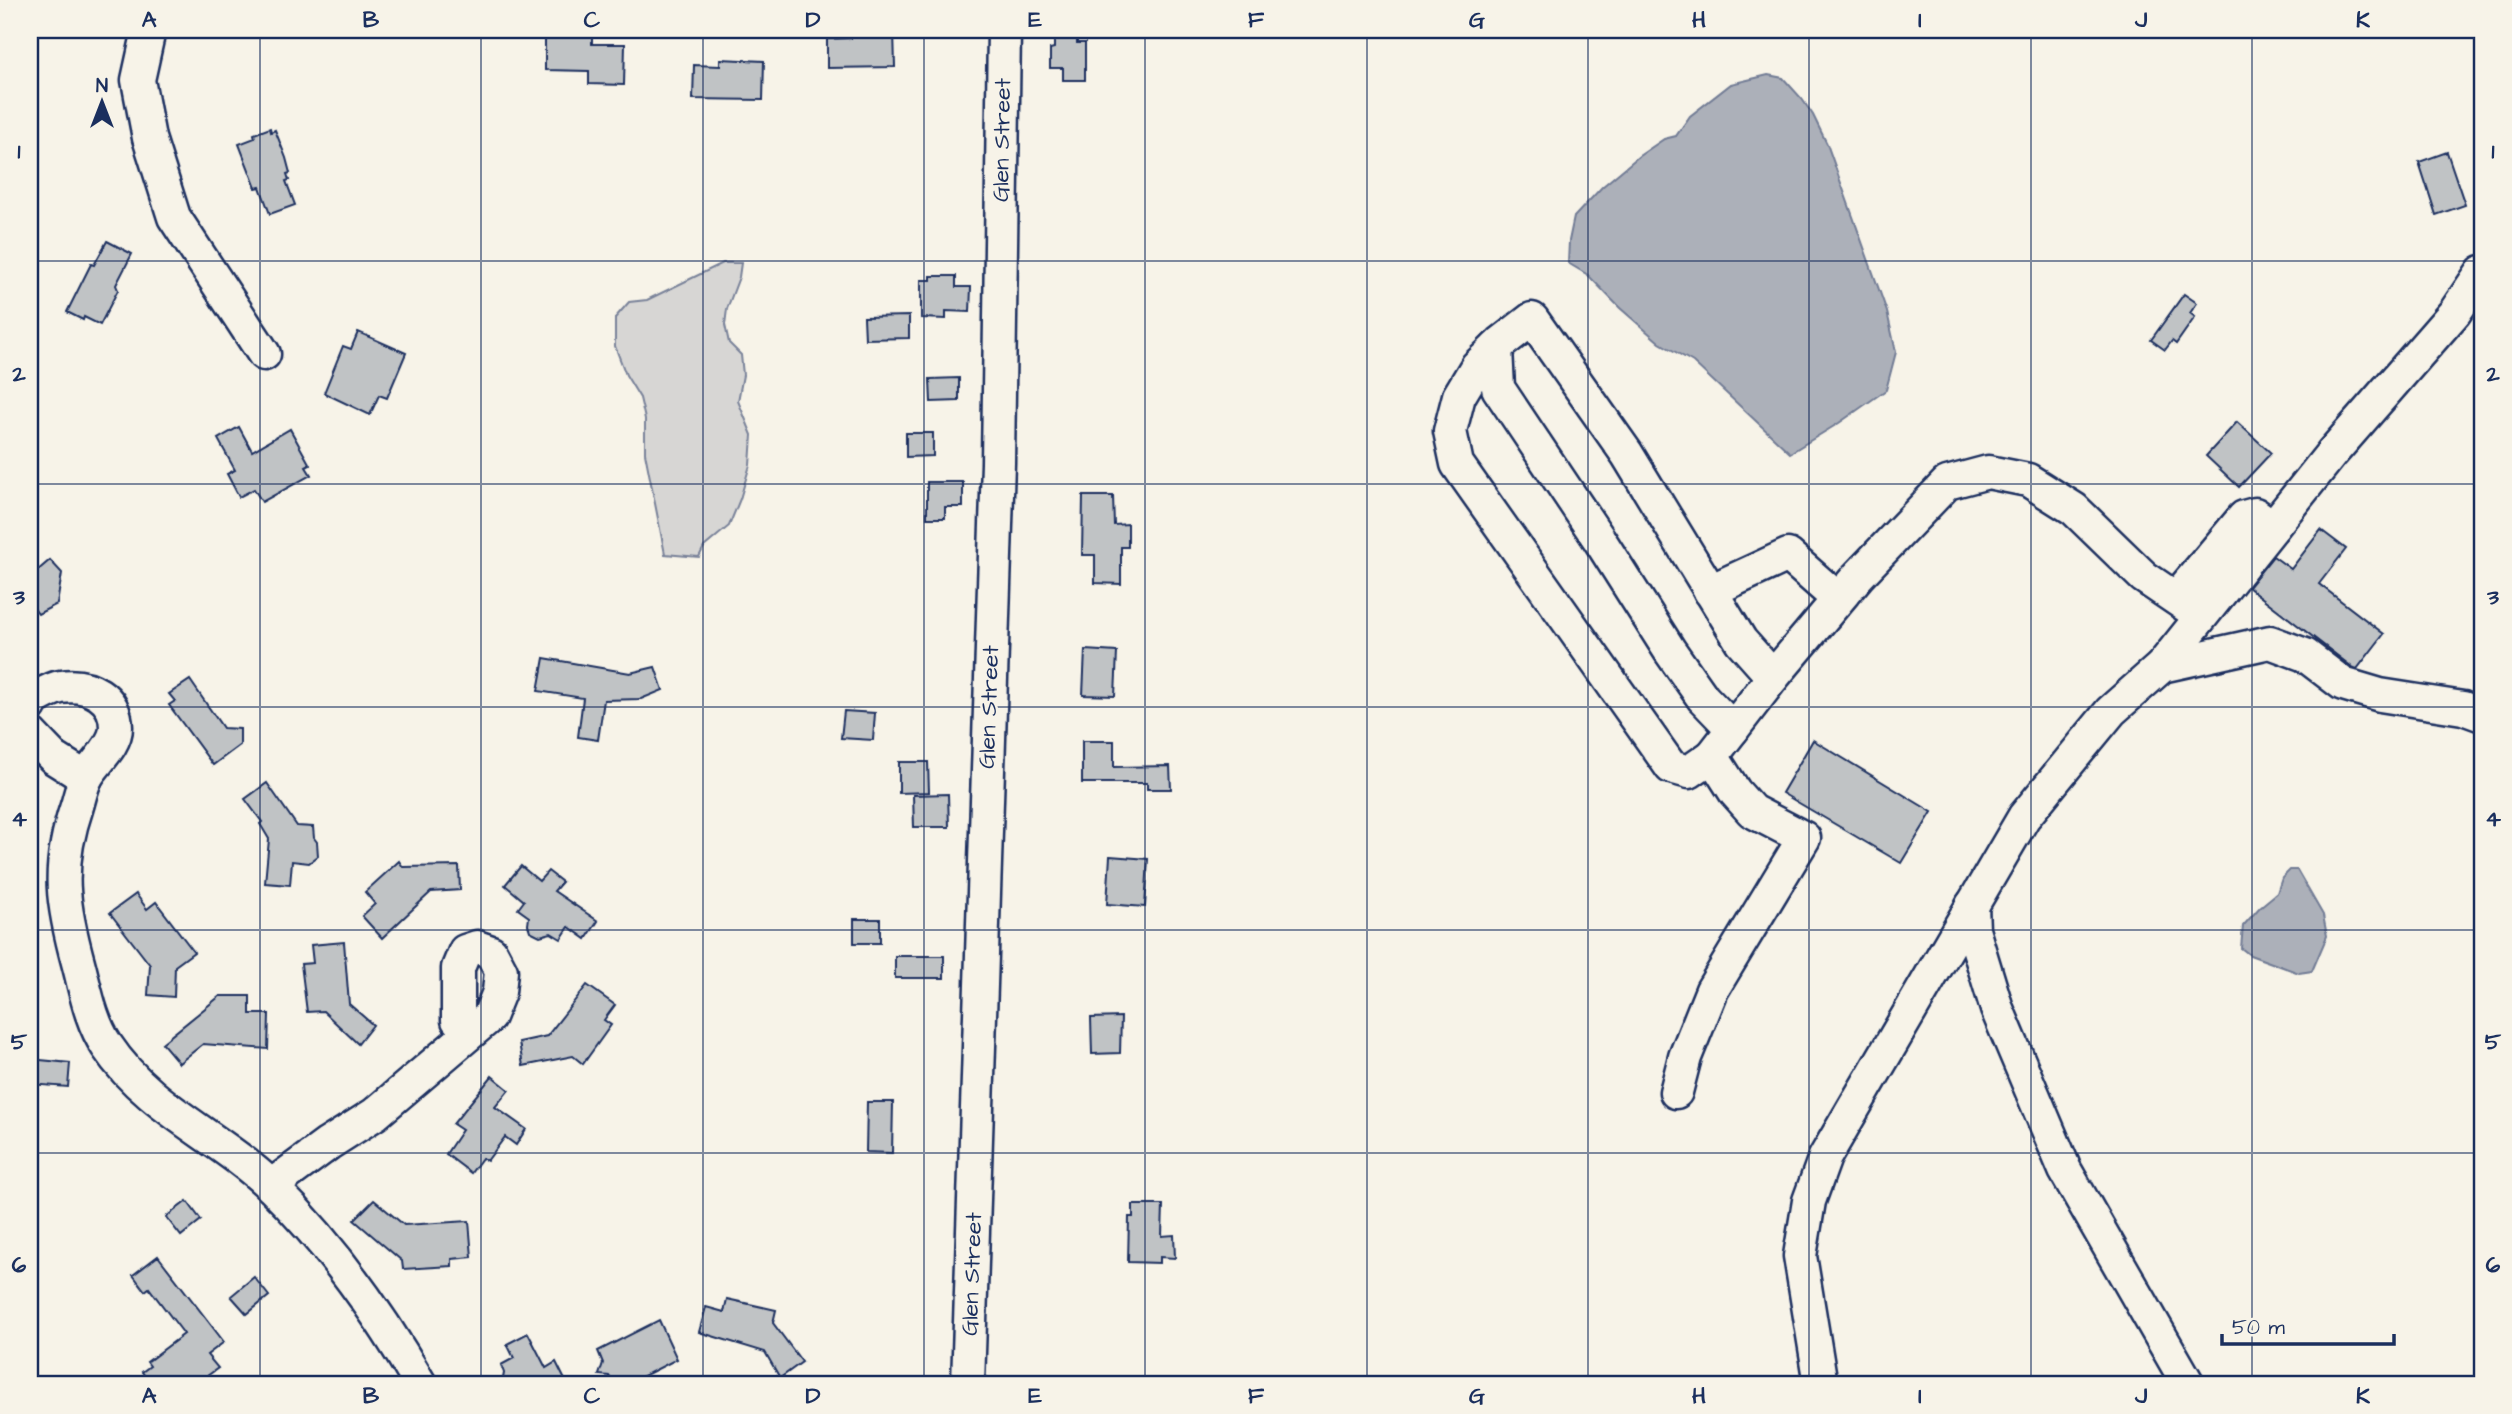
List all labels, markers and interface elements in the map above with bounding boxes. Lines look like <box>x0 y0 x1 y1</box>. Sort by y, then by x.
text: A <box>142 4 157 36</box>
text: B <box>363 4 380 36</box>
text: C <box>584 4 601 36</box>
text: D <box>806 4 821 36</box>
text: E <box>1028 4 1042 36</box>
text: F <box>1248 4 1265 36</box>
text: G <box>1469 4 1485 36</box>
text: H <box>1692 4 1706 36</box>
text: I <box>1918 4 1922 36</box>
text: J <box>2134 4 2148 36</box>
text: K <box>2356 4 2371 36</box>
north arrow <box>66 66 136 136</box>
text: N <box>96 73 108 100</box>
street label: Glen Street <box>985 77 1019 202</box>
text: 1 <box>18 135 21 167</box>
text: 1 <box>2492 135 2495 167</box>
text: 2 <box>11 358 26 390</box>
text: 2 <box>2485 358 2500 390</box>
text: 3 <box>12 581 25 613</box>
text: 3 <box>2486 581 2499 613</box>
street label: Glen Street <box>971 644 1007 769</box>
text: 4 <box>11 803 27 835</box>
text: 4 <box>2485 803 2501 835</box>
text: 5 <box>11 1026 28 1058</box>
text: 5 <box>2485 1026 2502 1058</box>
street label: Glen Street <box>954 1211 990 1336</box>
text: 6 <box>12 1249 27 1281</box>
text: 6 <box>2486 1249 2501 1281</box>
scale bar <box>2222 1302 2393 1346</box>
text: 50 m <box>2232 1313 2286 1342</box>
text: A <box>142 1380 157 1412</box>
text: B <box>363 1380 380 1412</box>
text: C <box>584 1380 601 1412</box>
text: D <box>806 1380 821 1412</box>
text: E <box>1028 1380 1042 1412</box>
text: F <box>1248 1380 1265 1412</box>
text: G <box>1469 1380 1485 1412</box>
text: H <box>1692 1380 1706 1412</box>
text: I <box>1918 1380 1922 1412</box>
text: J <box>2134 1380 2148 1412</box>
text: K <box>2356 1380 2371 1412</box>

